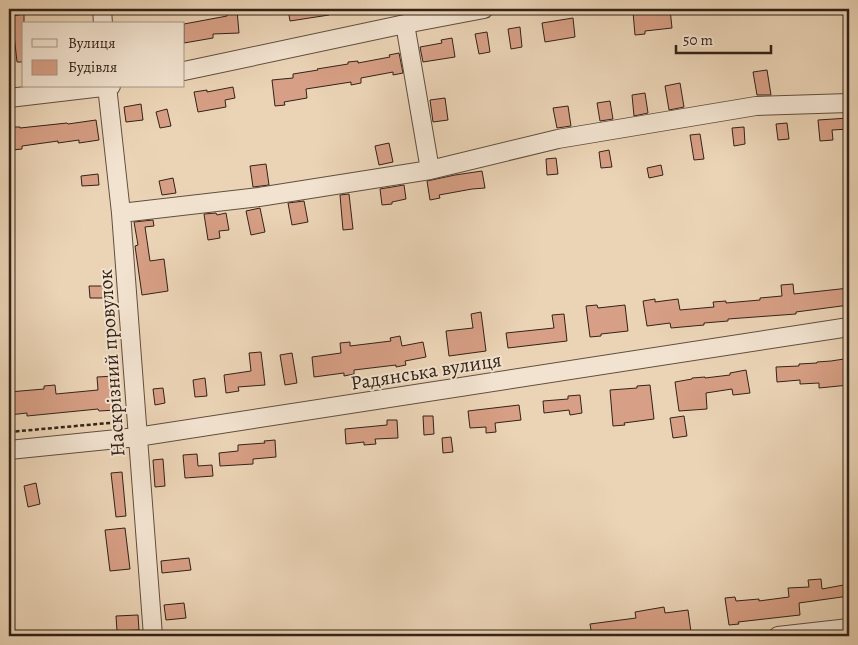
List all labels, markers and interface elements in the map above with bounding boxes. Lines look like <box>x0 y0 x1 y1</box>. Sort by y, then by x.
legend <box>22 22 185 88</box>
scale bar <box>676 22 770 54</box>
text: 50 m <box>683 30 713 50</box>
text: Вулиця <box>68 33 115 53</box>
text: Будівля <box>68 57 117 77</box>
street label: Наскрізний провулок <box>91 268 132 458</box>
street label: Радянська вулиця <box>349 346 504 397</box>

